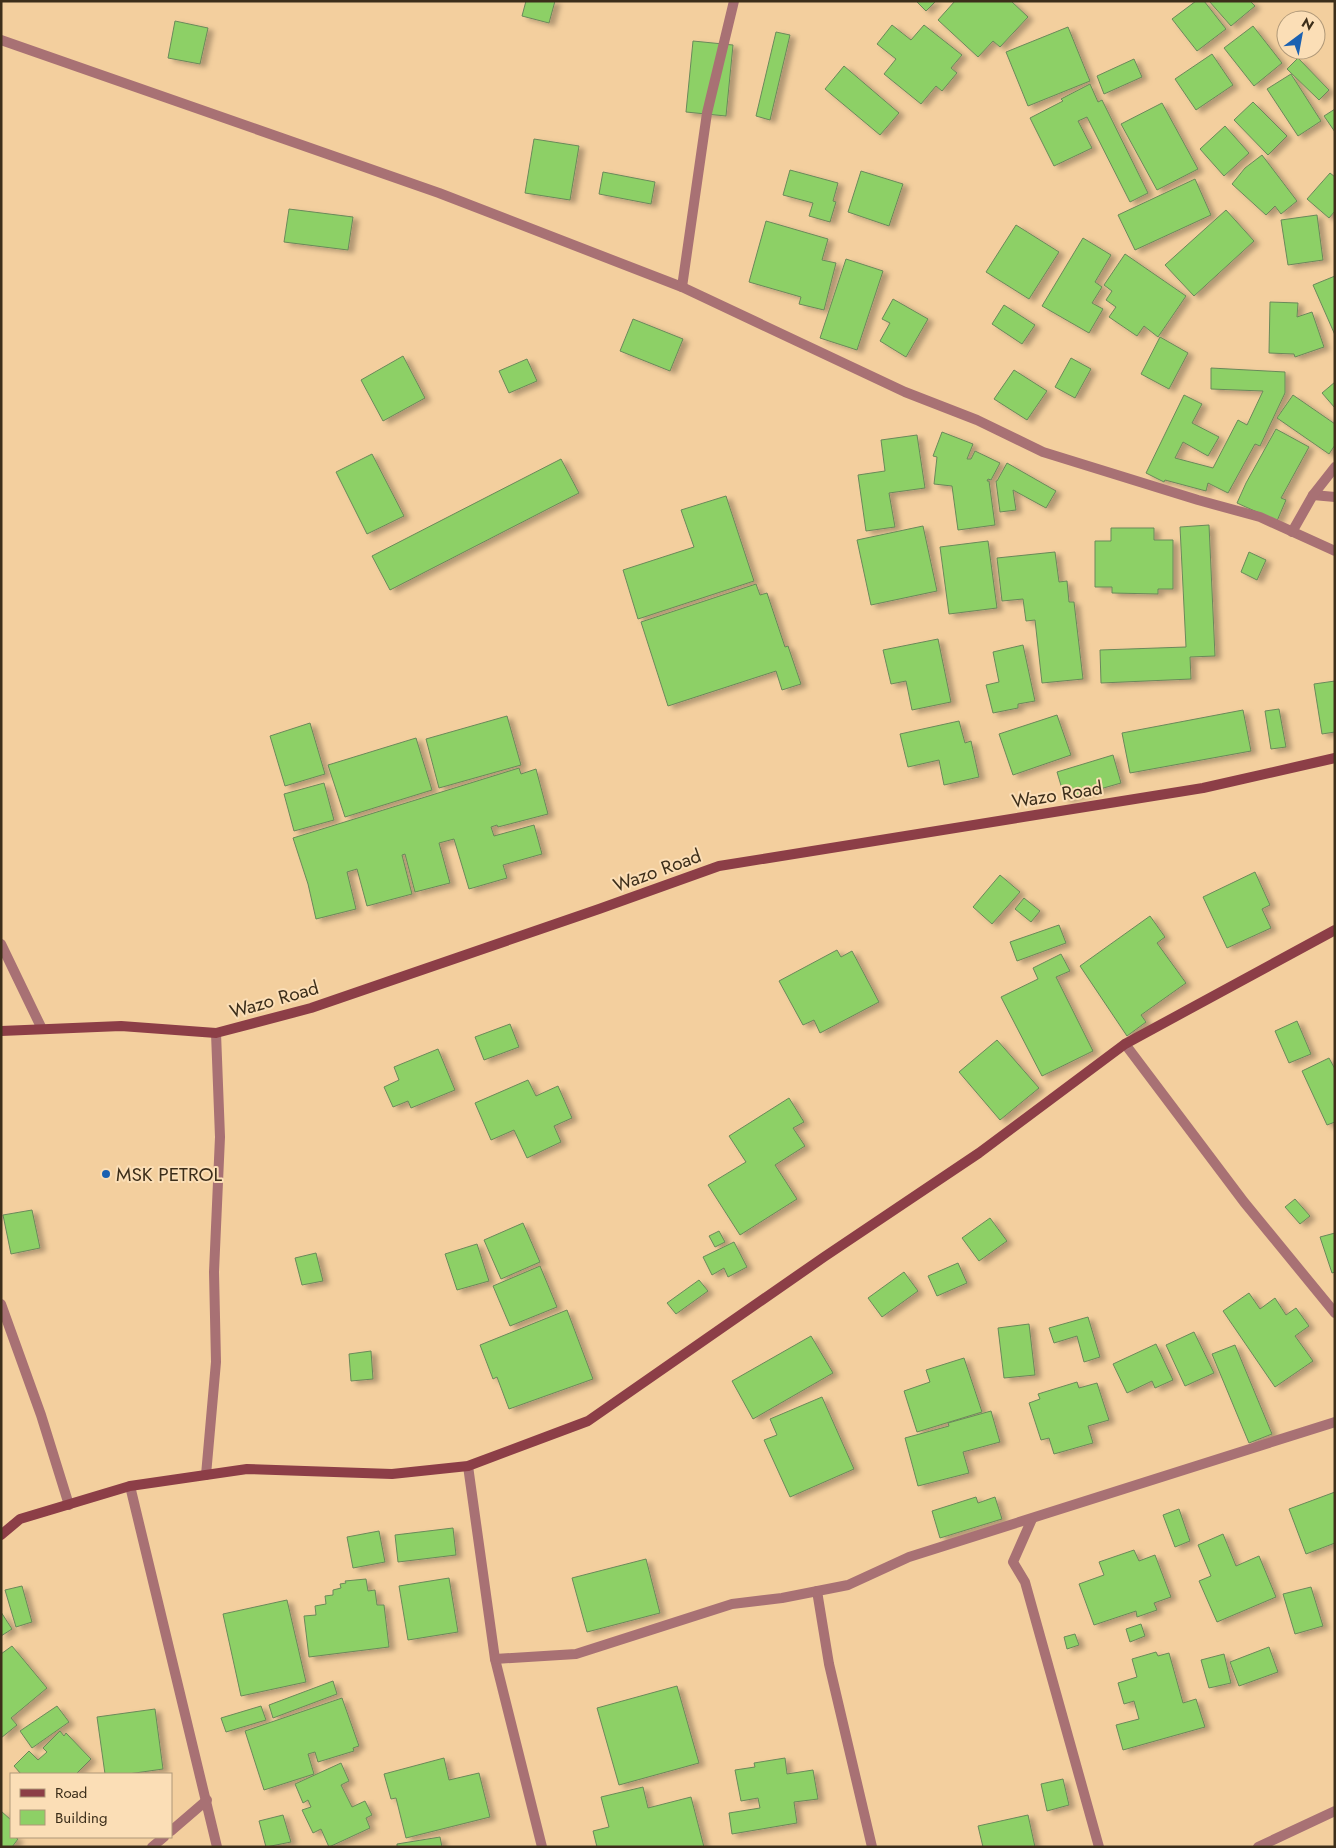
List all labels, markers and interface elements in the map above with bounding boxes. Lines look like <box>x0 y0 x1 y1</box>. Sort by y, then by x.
north arrow <box>1276 10 1326 60</box>
text: N <box>1298 13 1318 35</box>
street label: Wazo Road <box>1010 774 1104 815</box>
street label: Wazo Road <box>610 842 705 899</box>
street label: Wazo Road <box>226 974 322 1025</box>
place label: MSK PETROL <box>116 1161 223 1188</box>
marker: MSK PETROL <box>100 1168 112 1180</box>
legend <box>10 1773 172 1838</box>
text: Road <box>55 1782 87 1804</box>
text: Building <box>55 1807 107 1829</box>

